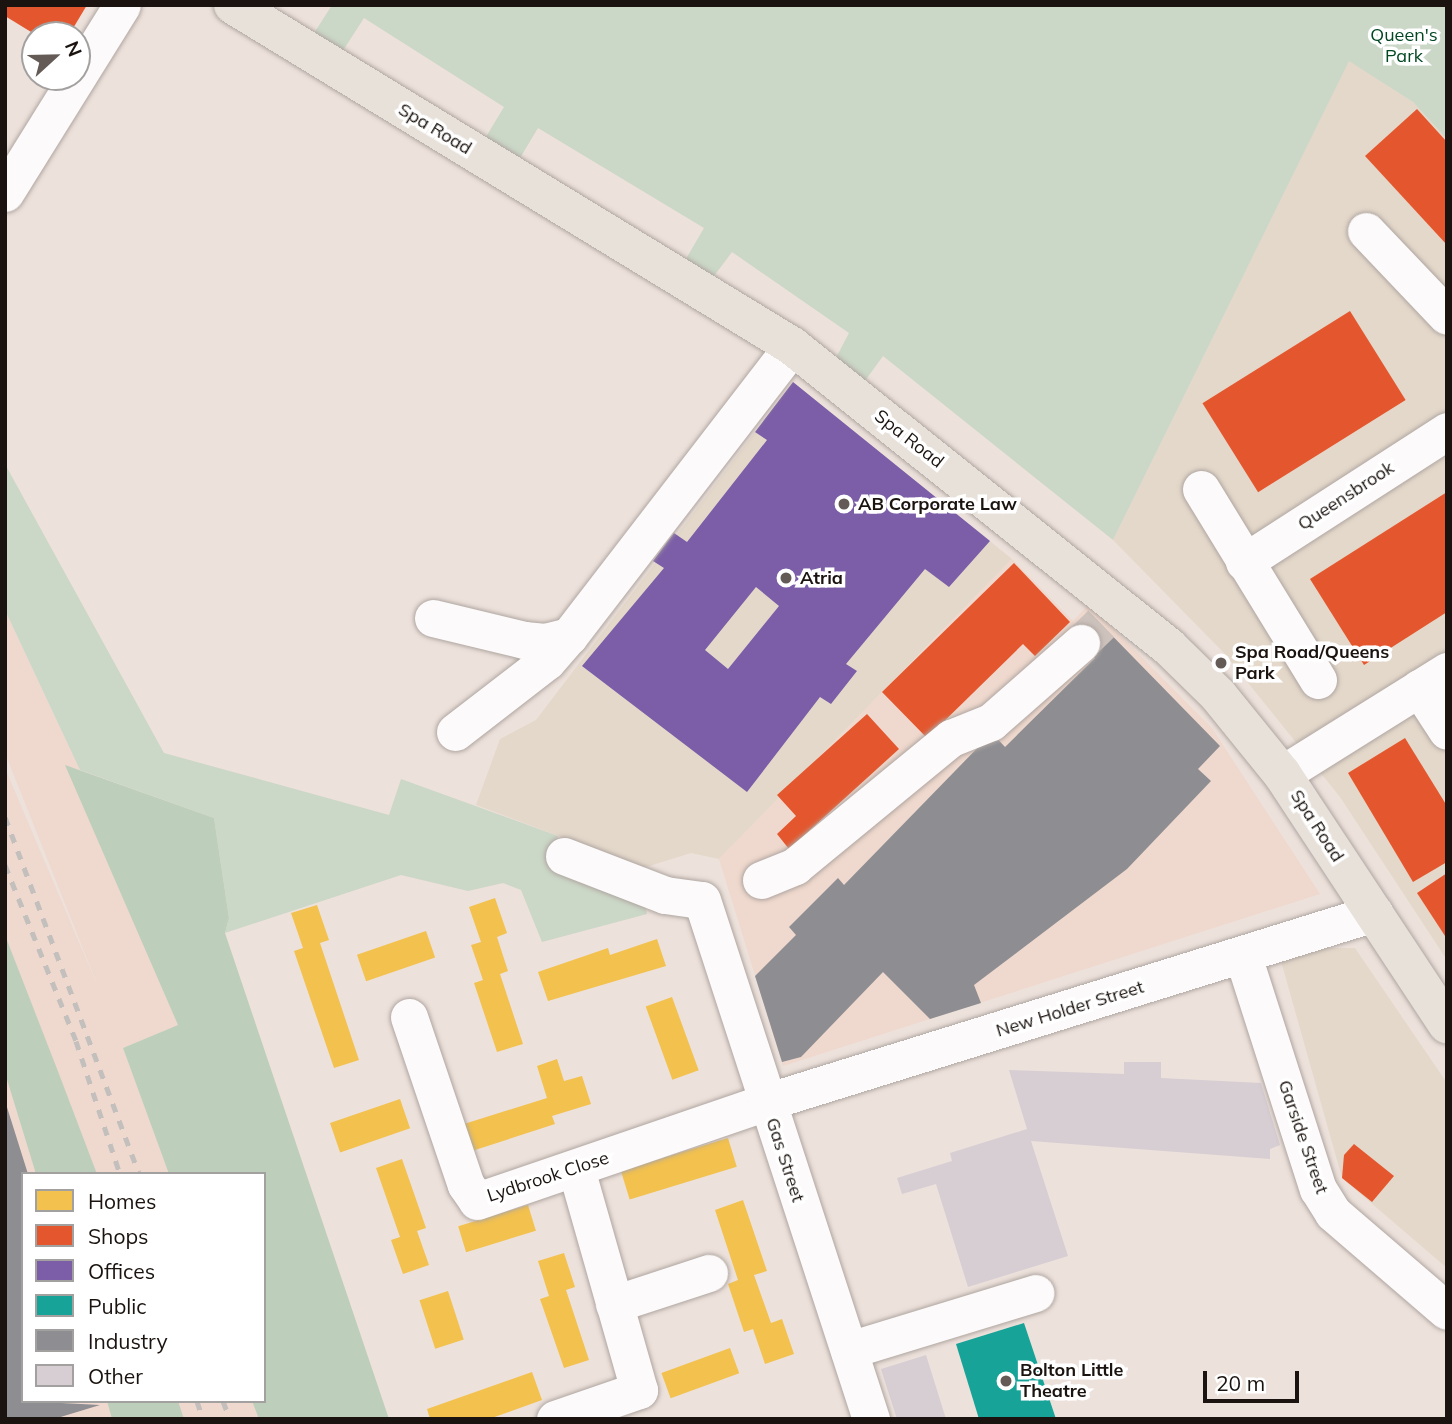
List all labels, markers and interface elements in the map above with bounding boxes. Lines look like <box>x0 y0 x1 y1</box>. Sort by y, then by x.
north arrow <box>21 21 91 91</box>
park label: Queen's Park <box>1370 25 1438 68</box>
text: N <box>60 38 87 60</box>
street label: Spa Road <box>394 99 476 159</box>
street label: Spa Road <box>870 405 948 473</box>
street label: Queensbrook <box>1294 457 1398 535</box>
place label: AB Corporate Law <box>858 493 1017 515</box>
marker: AB Corporate Law <box>836 496 852 512</box>
place label: Atria <box>800 567 843 589</box>
marker: Atria <box>778 570 794 586</box>
place label: Spa Road/Queens Park <box>1235 642 1389 684</box>
marker: Spa Road/Queens Park <box>1213 655 1229 671</box>
street label: Spa Road <box>1286 786 1348 866</box>
street label: New Holder Street <box>993 976 1147 1042</box>
street label: Garside Street <box>1273 1077 1333 1197</box>
street label: Gas Street <box>761 1115 809 1205</box>
street label: Lydbrook Close <box>484 1147 612 1207</box>
legend <box>21 1172 266 1403</box>
text: Homes <box>88 1188 156 1214</box>
text: Shops <box>88 1223 148 1249</box>
text: Offices <box>88 1258 155 1284</box>
text: Public <box>88 1293 147 1319</box>
text: Industry <box>88 1328 168 1354</box>
scale bar <box>1207 1358 1303 1402</box>
place label: Bolton Little Theatre <box>1020 1360 1123 1402</box>
text: Other <box>88 1363 143 1389</box>
text: 20 m <box>1216 1370 1265 1396</box>
marker: Bolton Little Theatre <box>998 1373 1014 1389</box>

